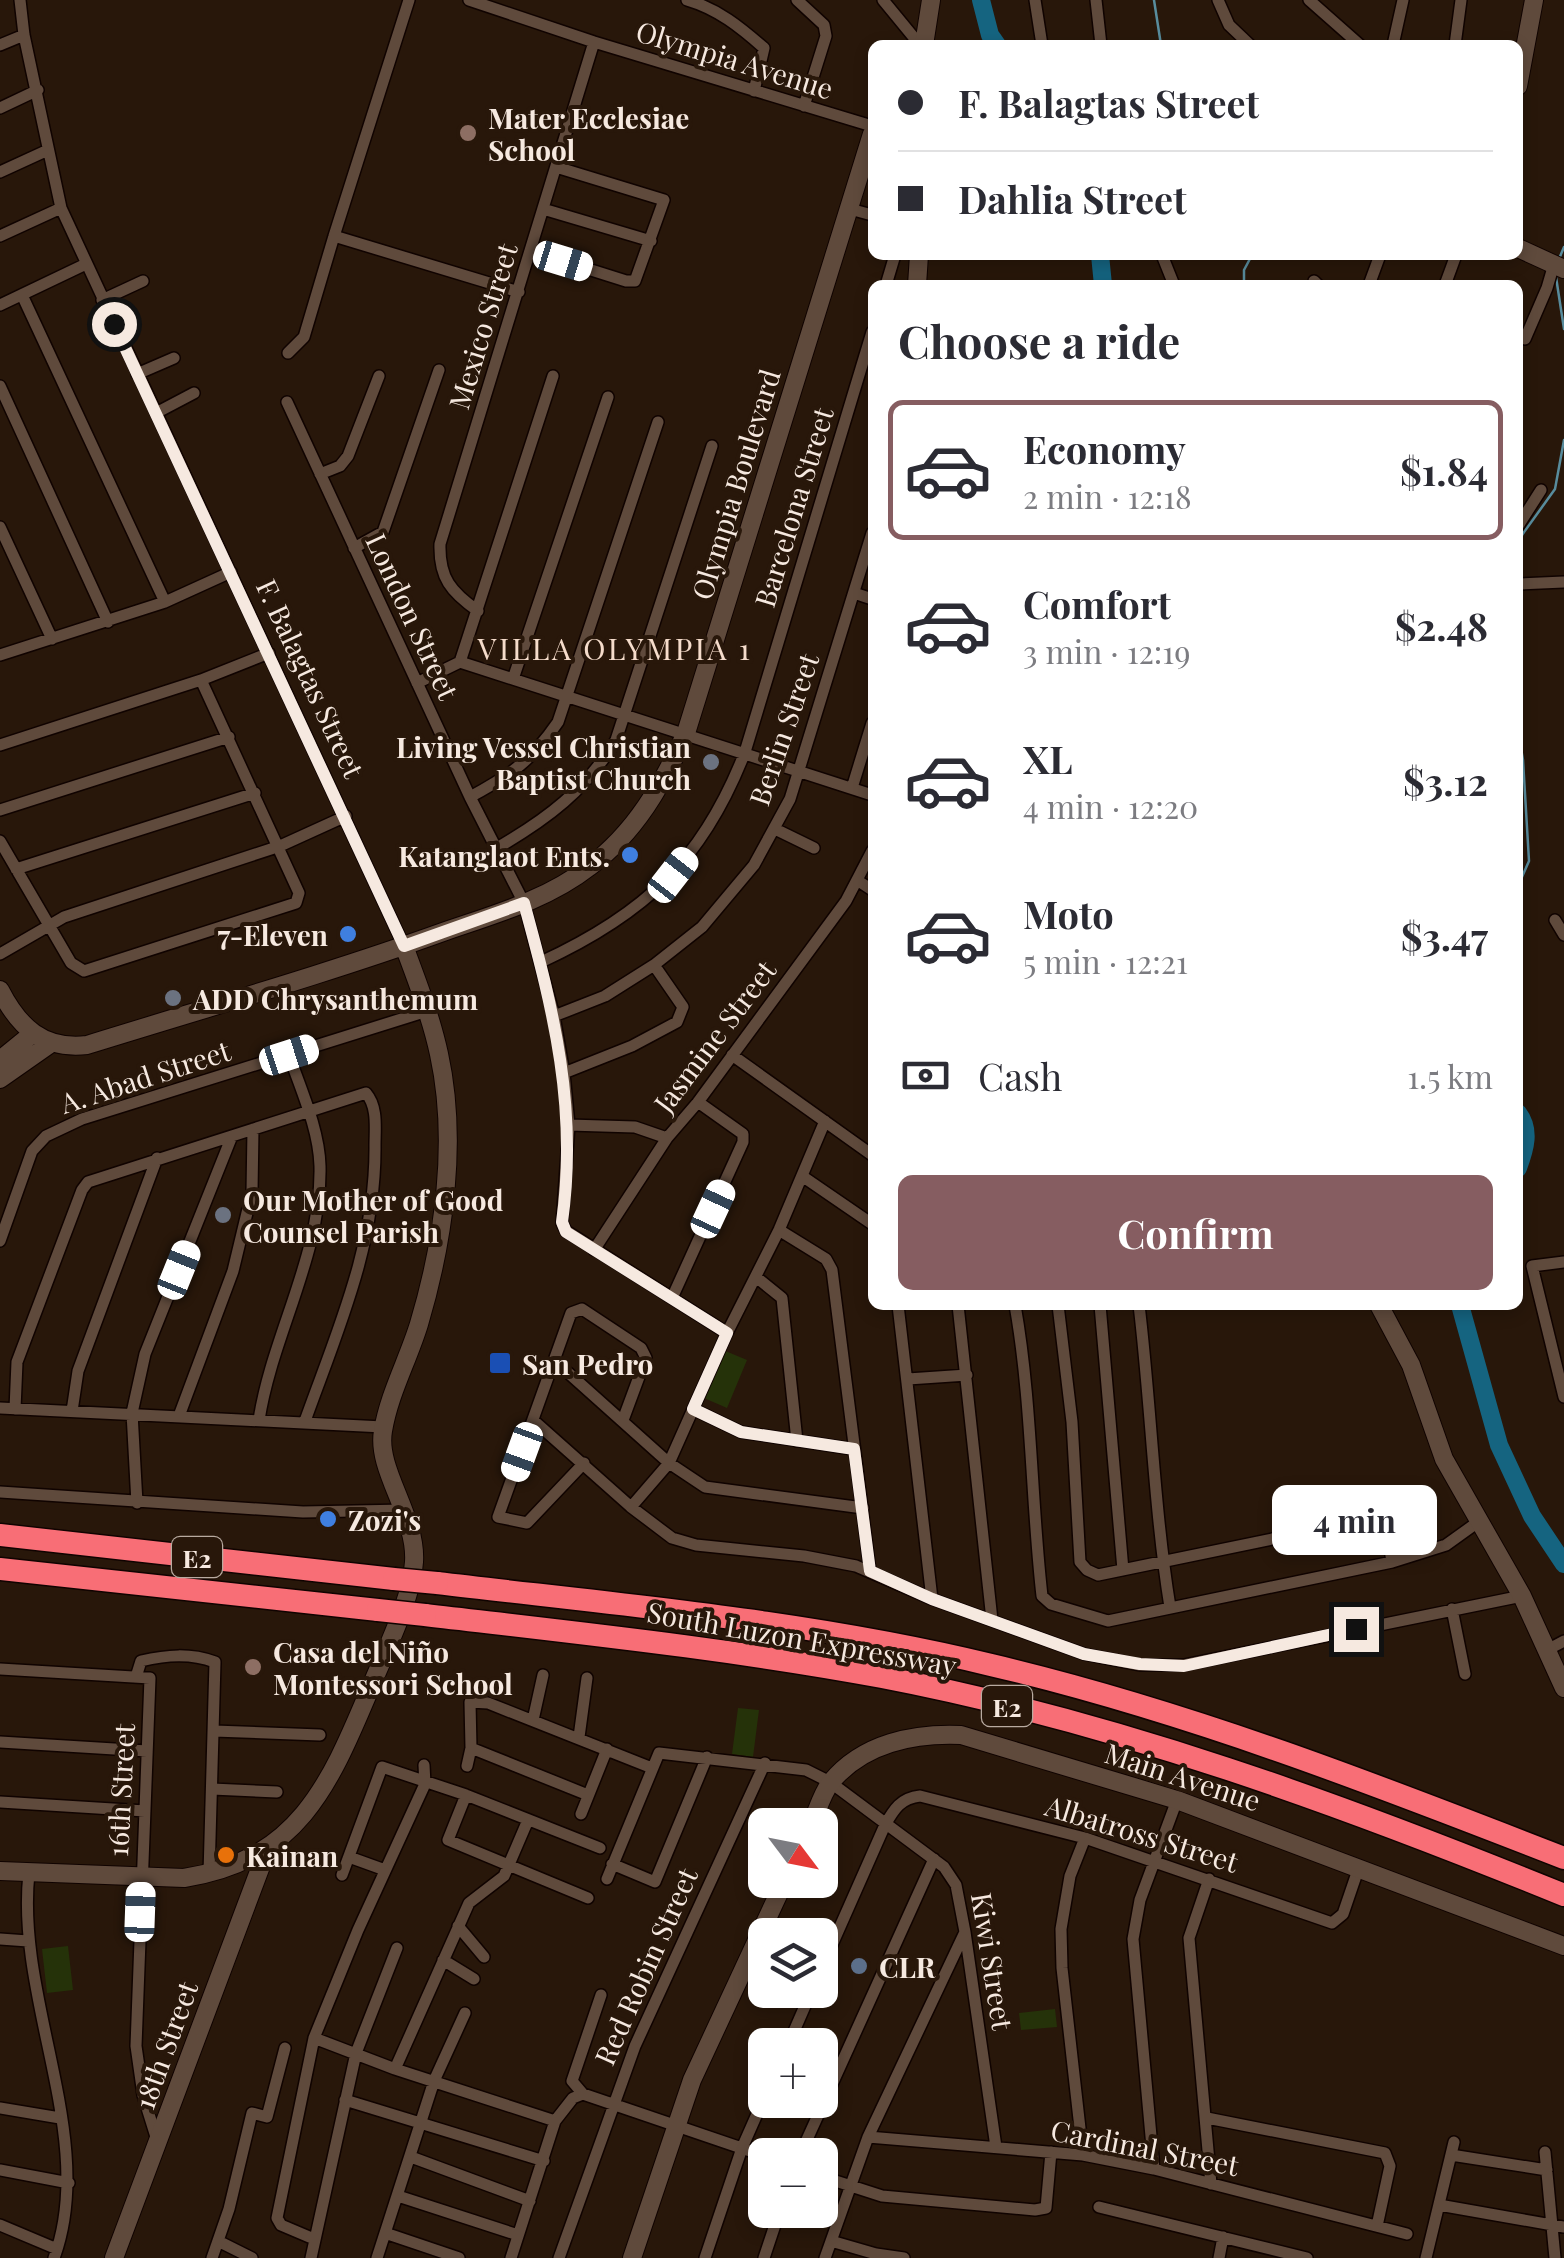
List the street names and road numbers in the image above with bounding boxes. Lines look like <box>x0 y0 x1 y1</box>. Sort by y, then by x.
street label: Olympia Avenue <box>632 11 838 107</box>
street label: Mexico Street <box>439 238 525 413</box>
street label: Olympia Boulevard <box>682 364 788 604</box>
street label: Barcelona Street <box>745 402 841 611</box>
street label: London Street <box>358 527 468 706</box>
street label: F. Balagtas Street <box>249 573 374 784</box>
street label: Berlin Street <box>740 647 827 810</box>
street label: Jasmine Street <box>644 952 784 1120</box>
street label: A. Abad Street <box>54 1031 236 1121</box>
road number: E2 <box>172 1537 222 1577</box>
street label: South Luzon Expressway <box>644 1593 960 1683</box>
road number: E2 <box>982 1686 1032 1726</box>
street label: 16th Street <box>98 1721 142 1858</box>
street label: Main Avenue <box>1100 1733 1266 1819</box>
street label: Albatross Street <box>1040 1786 1244 1880</box>
street label: Red Robin Street <box>585 1861 705 2070</box>
street label: Kiwi Street <box>964 1890 1022 2033</box>
street label: 18th Street <box>125 1975 206 2114</box>
street label: Cardinal Street <box>1048 2111 1243 2184</box>

